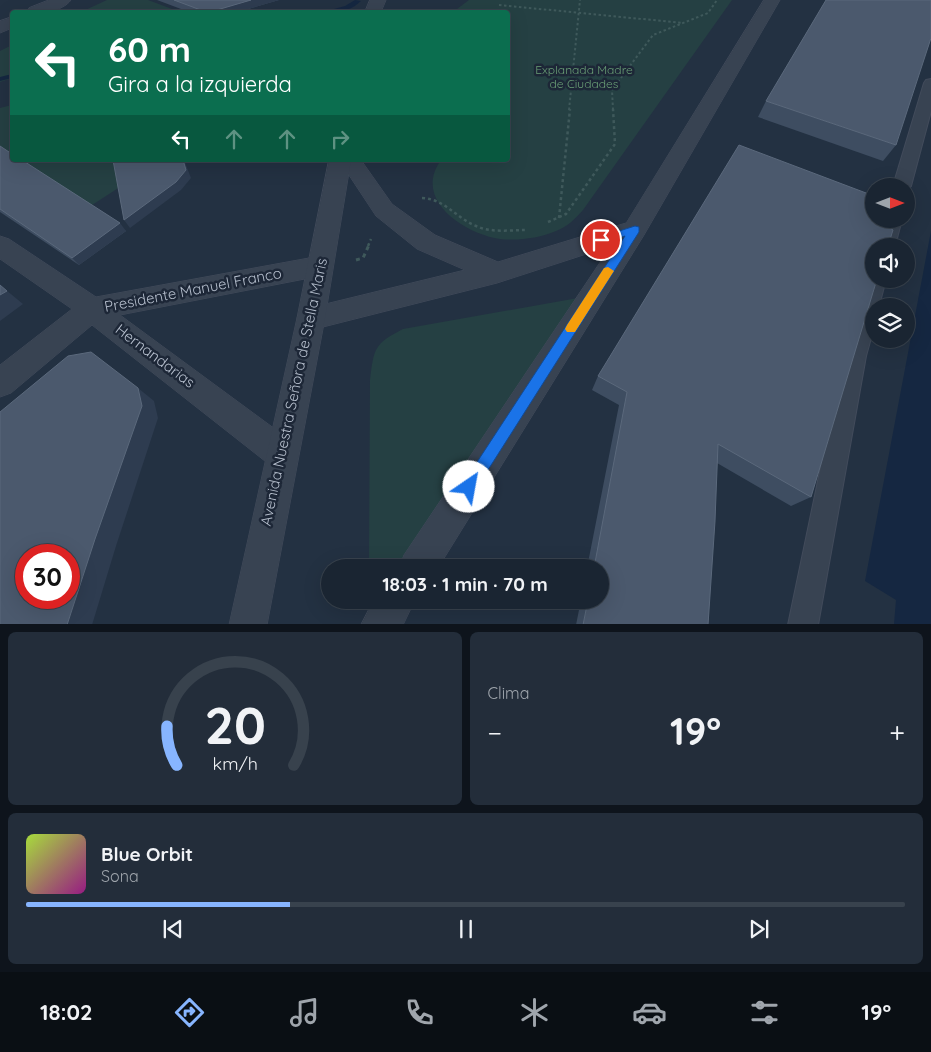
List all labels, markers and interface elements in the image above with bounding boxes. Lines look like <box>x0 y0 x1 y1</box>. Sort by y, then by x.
text: 60 m <box>108 27 191 71</box>
icon: left <box>25 30 90 95</box>
park label: Explanada Madre de Ciudades <box>535 62 633 91</box>
text: Gira a la izquierda <box>108 70 292 98</box>
icon: left <box>167 125 195 153</box>
icon: ahead <box>220 125 248 153</box>
icon: ahead <box>273 125 301 153</box>
icon: right <box>326 125 354 153</box>
north arrow <box>865 178 915 228</box>
map controls <box>865 178 915 348</box>
pin <box>580 219 622 261</box>
icon: arrive <box>587 226 615 254</box>
button: sound <box>865 238 915 288</box>
street label: Avenida Nuestra Señora de Stella Maris <box>256 256 331 527</box>
street label: Presidente Manuel Franco <box>103 263 283 316</box>
button: layers <box>865 298 915 348</box>
street label: Hernandarias <box>112 319 199 392</box>
position arrow <box>442 460 494 512</box>
speed limit sign: 30 <box>15 544 80 609</box>
text: 18:03 · 1 min · 70 m <box>382 572 548 596</box>
text: Clima <box>488 683 529 703</box>
text: 20 <box>204 692 266 757</box>
text: 19° <box>670 707 721 755</box>
text: − <box>488 715 502 750</box>
text: + <box>889 715 905 750</box>
text: km/h <box>212 752 257 774</box>
text: Blue Orbit <box>101 842 193 866</box>
text: Sona <box>101 866 139 886</box>
icon: previous <box>159 915 187 943</box>
icon: pause <box>452 915 480 943</box>
icon: next <box>745 915 773 943</box>
icon: directions <box>172 995 207 1030</box>
icon: music <box>287 995 322 1030</box>
icon: phone <box>402 995 437 1030</box>
icon: climate <box>517 995 552 1030</box>
icon: car <box>632 995 667 1030</box>
icon: filters <box>747 995 782 1030</box>
text: 18:02 <box>40 998 93 1026</box>
text: 19° <box>861 998 891 1026</box>

